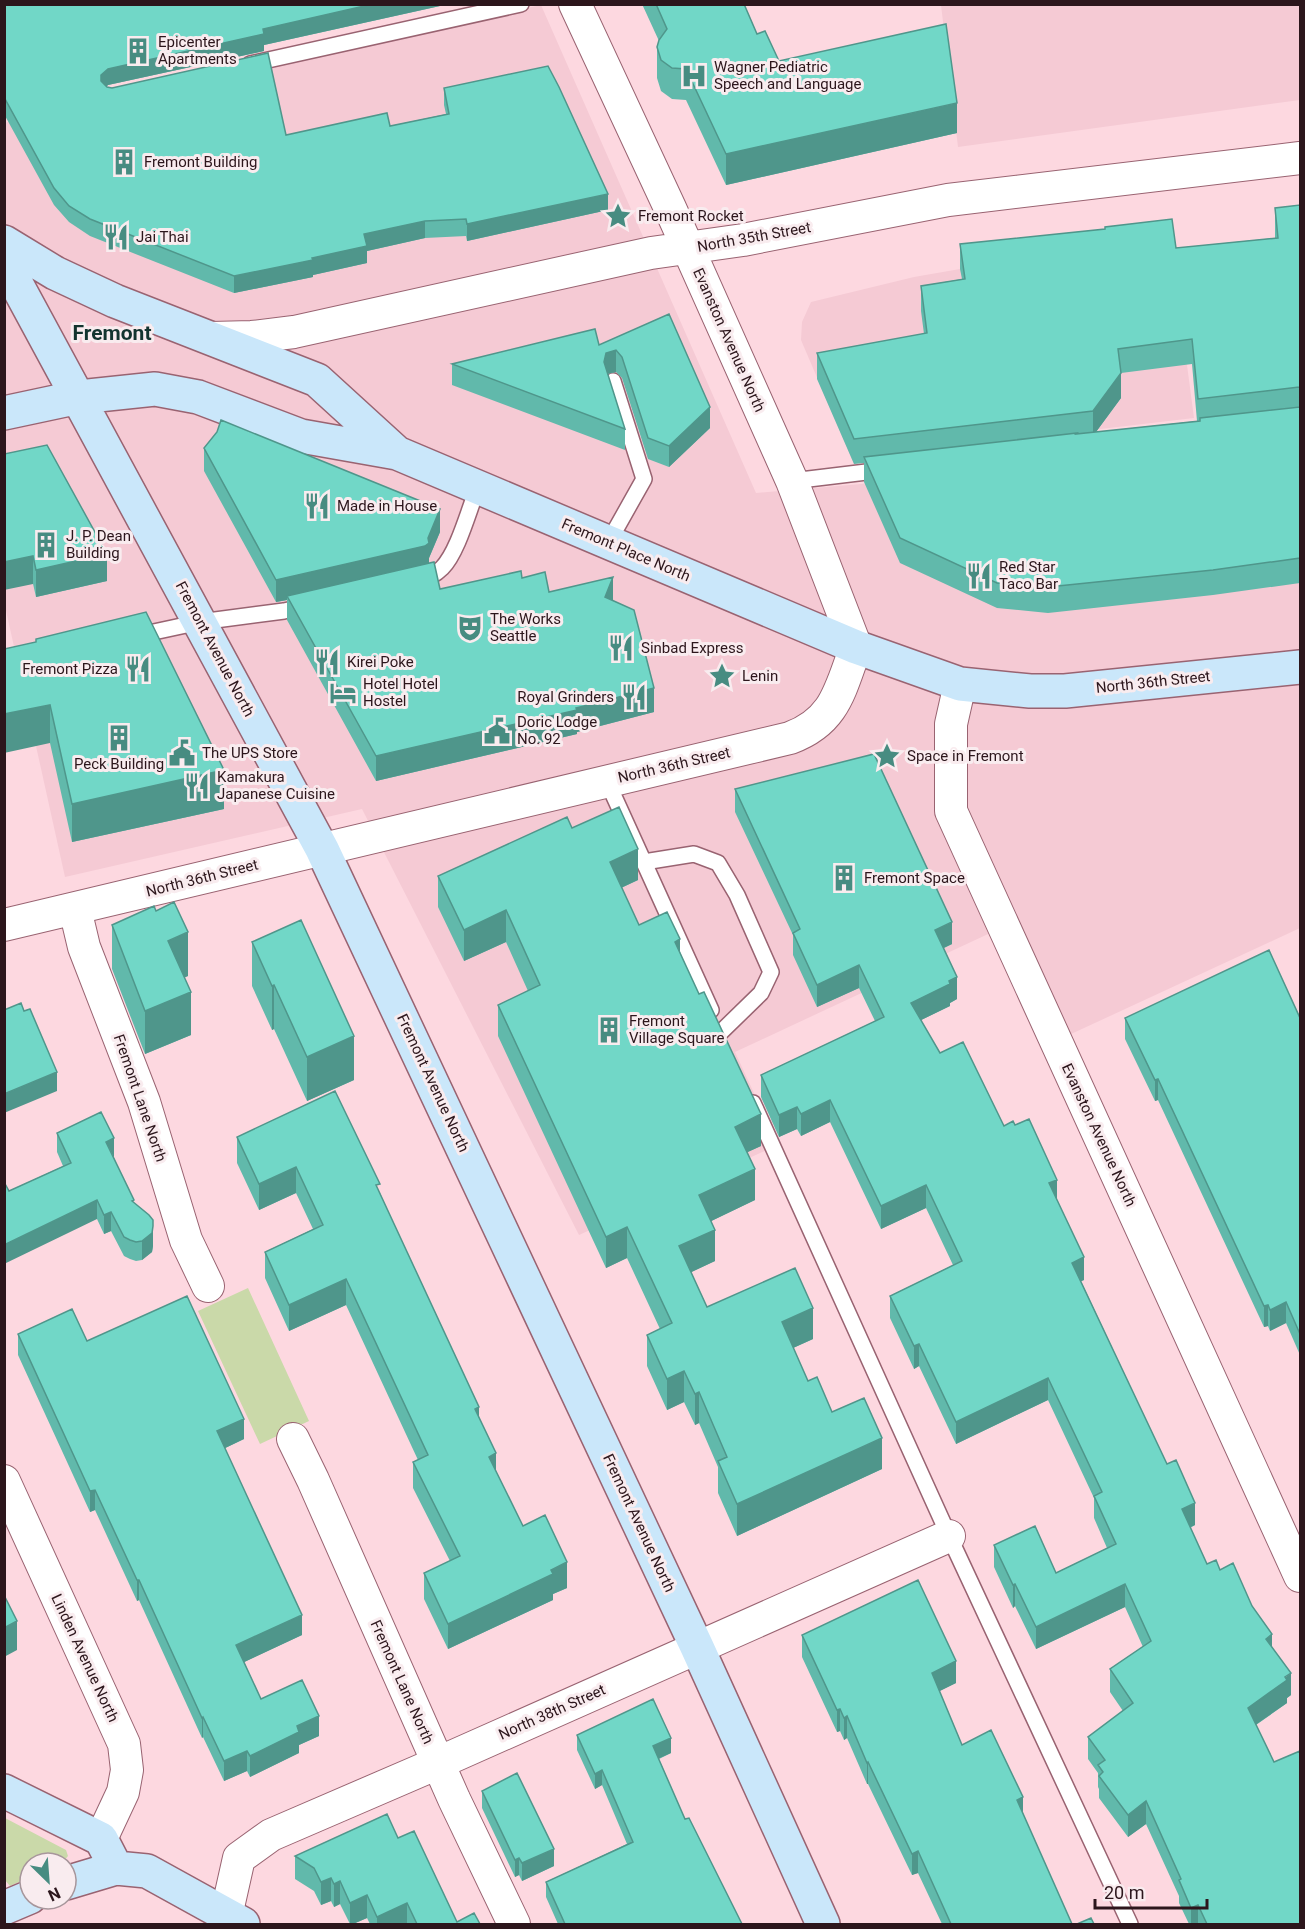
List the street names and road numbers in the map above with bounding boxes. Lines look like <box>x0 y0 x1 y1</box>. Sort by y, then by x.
street label: North 35th Street <box>696 218 812 256</box>
street label: Evanston Avenue North <box>689 265 769 415</box>
street label: Fremont Place North <box>559 515 693 585</box>
street label: Fremont Avenue North <box>172 578 258 720</box>
street label: North 36th Street <box>1095 667 1211 697</box>
street label: North 36th Street <box>616 743 732 787</box>
street label: North 36th Street <box>144 855 260 901</box>
street label: Fremont Avenue North <box>393 1011 473 1155</box>
street label: Fremont Lane North <box>110 1032 170 1164</box>
street label: Evanston Avenue North <box>1058 1061 1140 1209</box>
street label: Fremont Avenue North <box>599 1451 679 1595</box>
street label: Linden Avenue North <box>47 1591 123 1725</box>
street label: Fremont Lane North <box>367 1617 437 1747</box>
street label: North 38th Street <box>496 1680 608 1744</box>

